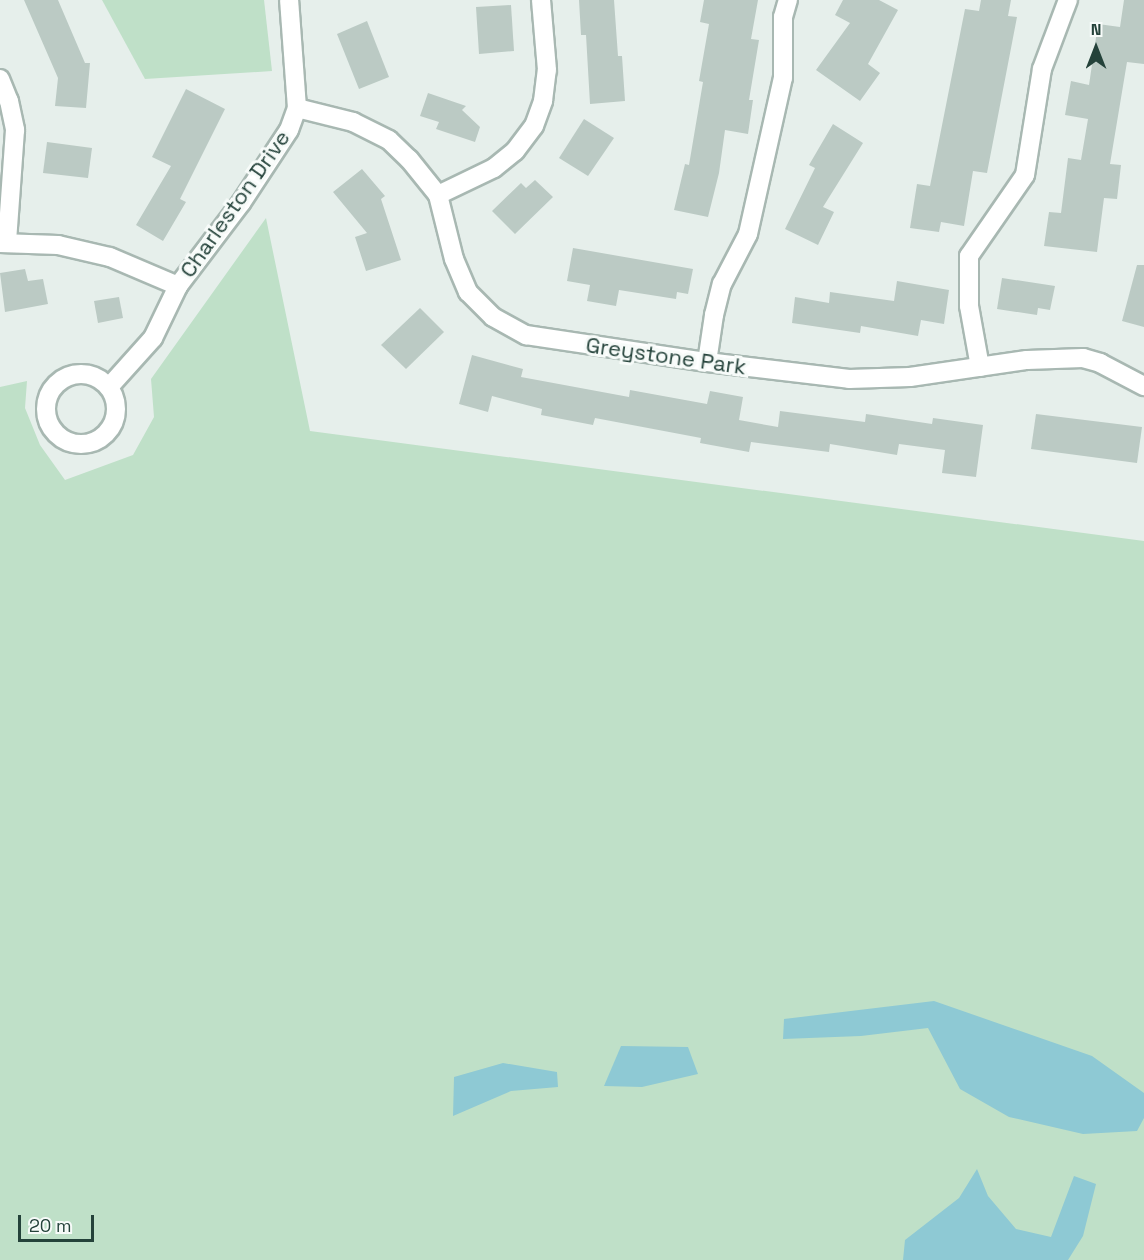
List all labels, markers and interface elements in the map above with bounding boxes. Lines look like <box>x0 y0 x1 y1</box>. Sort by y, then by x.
north arrow <box>1066 18 1126 78</box>
text: N <box>1091 19 1101 40</box>
street label: Charleston Drive <box>174 125 296 283</box>
street label: Greystone Park <box>584 332 748 380</box>
scale bar <box>21 1203 98 1241</box>
text: 20 m <box>29 1214 72 1237</box>

